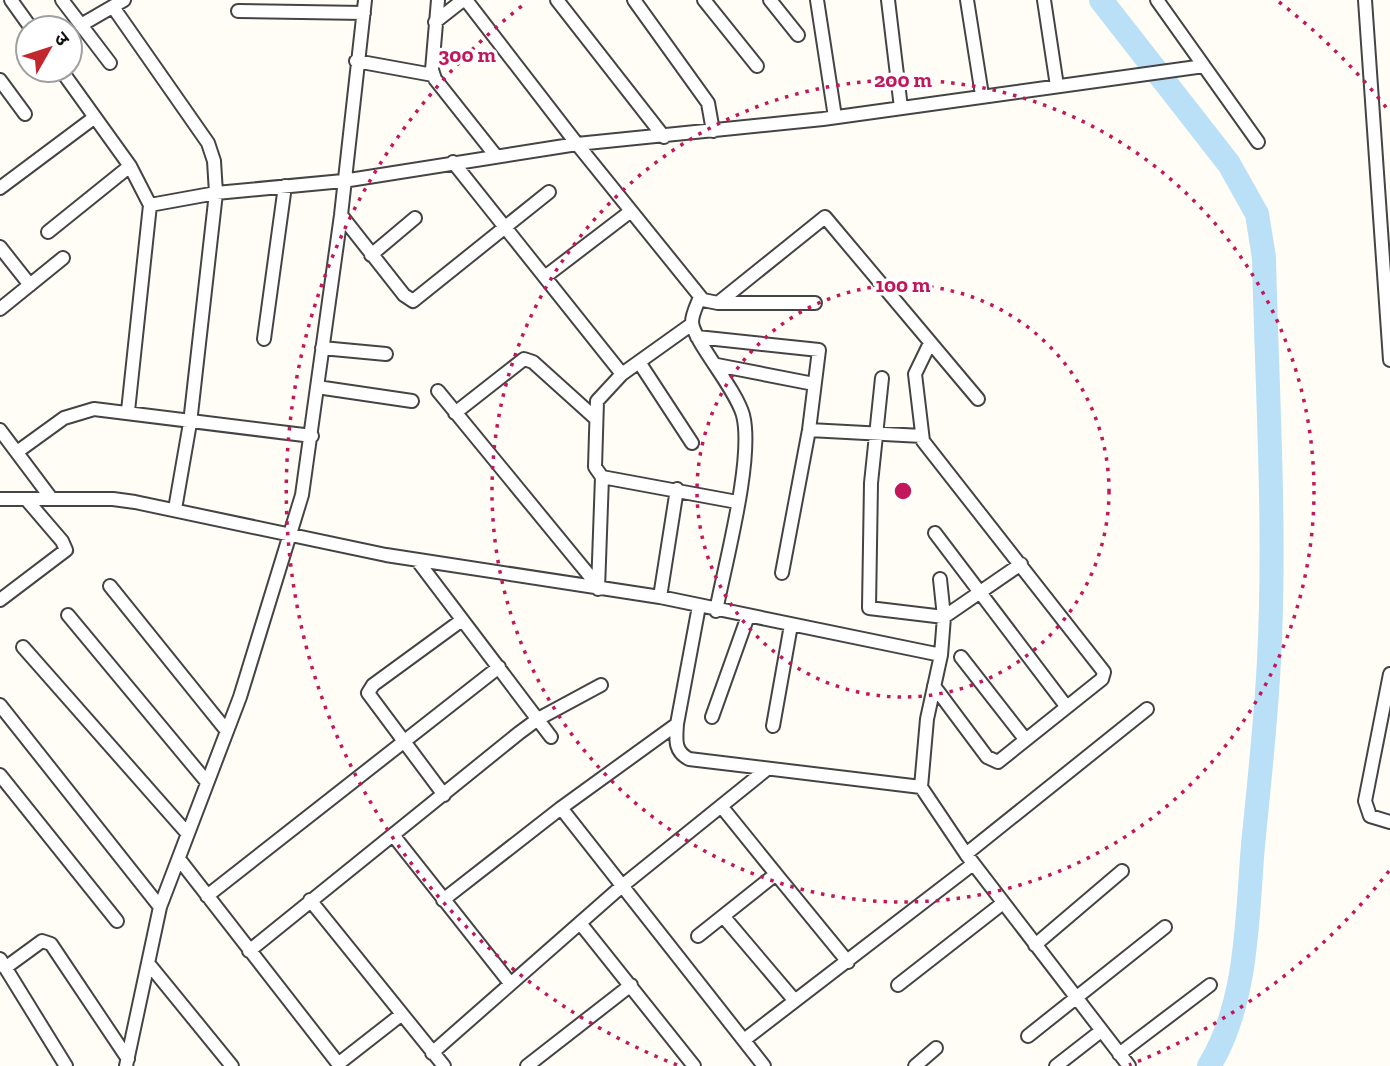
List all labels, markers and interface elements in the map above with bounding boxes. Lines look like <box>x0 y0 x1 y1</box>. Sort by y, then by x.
north arrow <box>14 14 84 84</box>
text: उ <box>49 27 75 51</box>
text: 300 m <box>438 42 496 67</box>
text: 200 m <box>874 67 932 92</box>
text: 100 m <box>876 272 931 297</box>
centre of rings <box>891 479 915 503</box>

